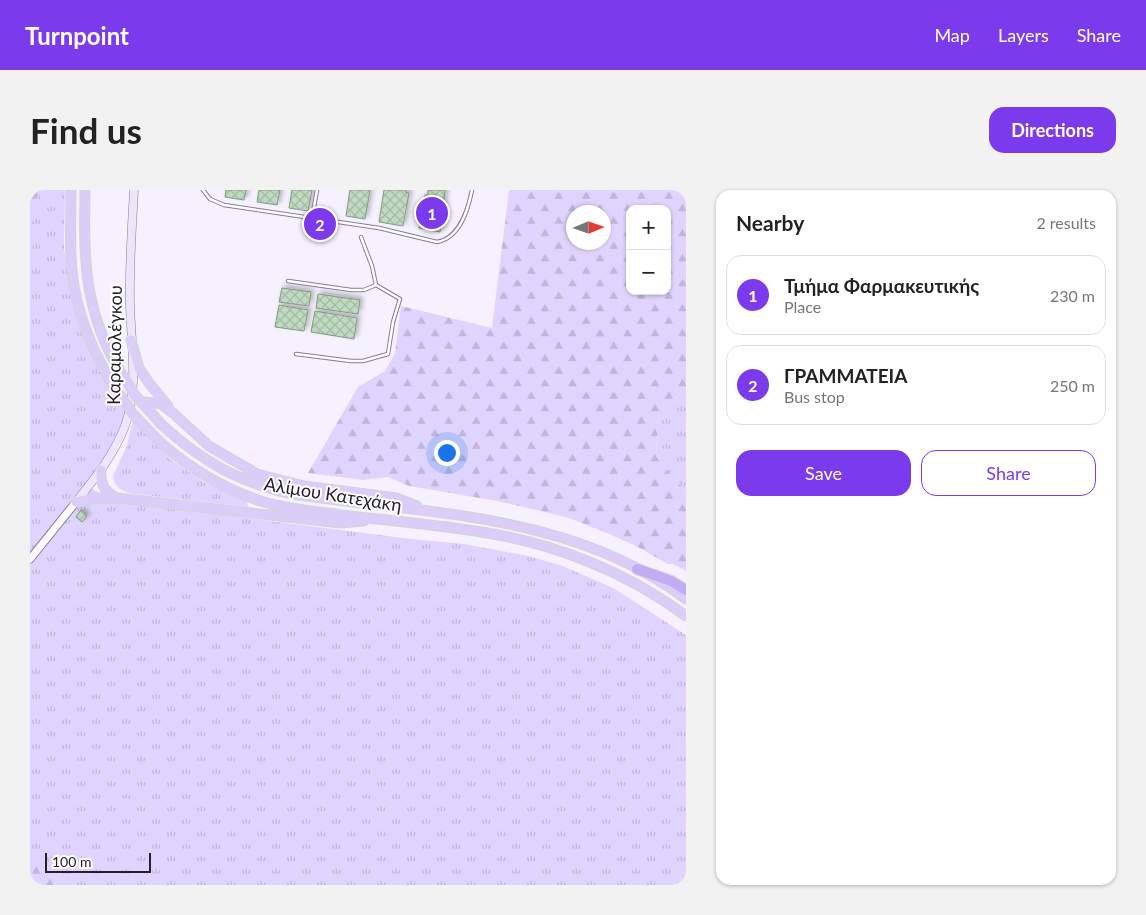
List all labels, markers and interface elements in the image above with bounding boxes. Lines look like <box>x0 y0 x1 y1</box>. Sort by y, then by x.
text: Turnpoint <box>25 21 129 50</box>
text: Map <box>934 24 970 46</box>
text: Layers <box>998 24 1049 46</box>
text: Share <box>1077 24 1121 46</box>
button: Directions <box>989 107 1116 153</box>
text: Find us <box>30 109 142 151</box>
pin: 1 <box>416 194 448 232</box>
pin: 2 <box>304 205 336 243</box>
north arrow <box>566 205 611 250</box>
map controls <box>626 205 671 295</box>
button: + <box>626 205 671 250</box>
text: Nearby <box>736 210 804 235</box>
text: 2 results <box>1036 213 1096 232</box>
button: − <box>626 250 671 295</box>
text: Τμήμα Φαρμακευτικής <box>784 274 979 297</box>
street label: Καραμολέγκου <box>102 285 126 405</box>
text: 1 <box>748 286 758 305</box>
text: 230 m <box>1050 286 1095 305</box>
text: Place <box>784 297 821 316</box>
text: ΓΡΑΜΜΑΤΕΙΑ <box>784 364 907 387</box>
text: 2 <box>748 376 758 395</box>
text: 250 m <box>1050 376 1095 395</box>
text: Bus stop <box>784 387 845 406</box>
your location <box>434 440 460 466</box>
button: Save <box>736 450 911 496</box>
button: Share <box>921 450 1096 496</box>
street label: Αλίμου Κατεχάκη <box>263 472 403 516</box>
scale bar <box>45 850 151 873</box>
text: 100 m <box>52 853 91 870</box>

